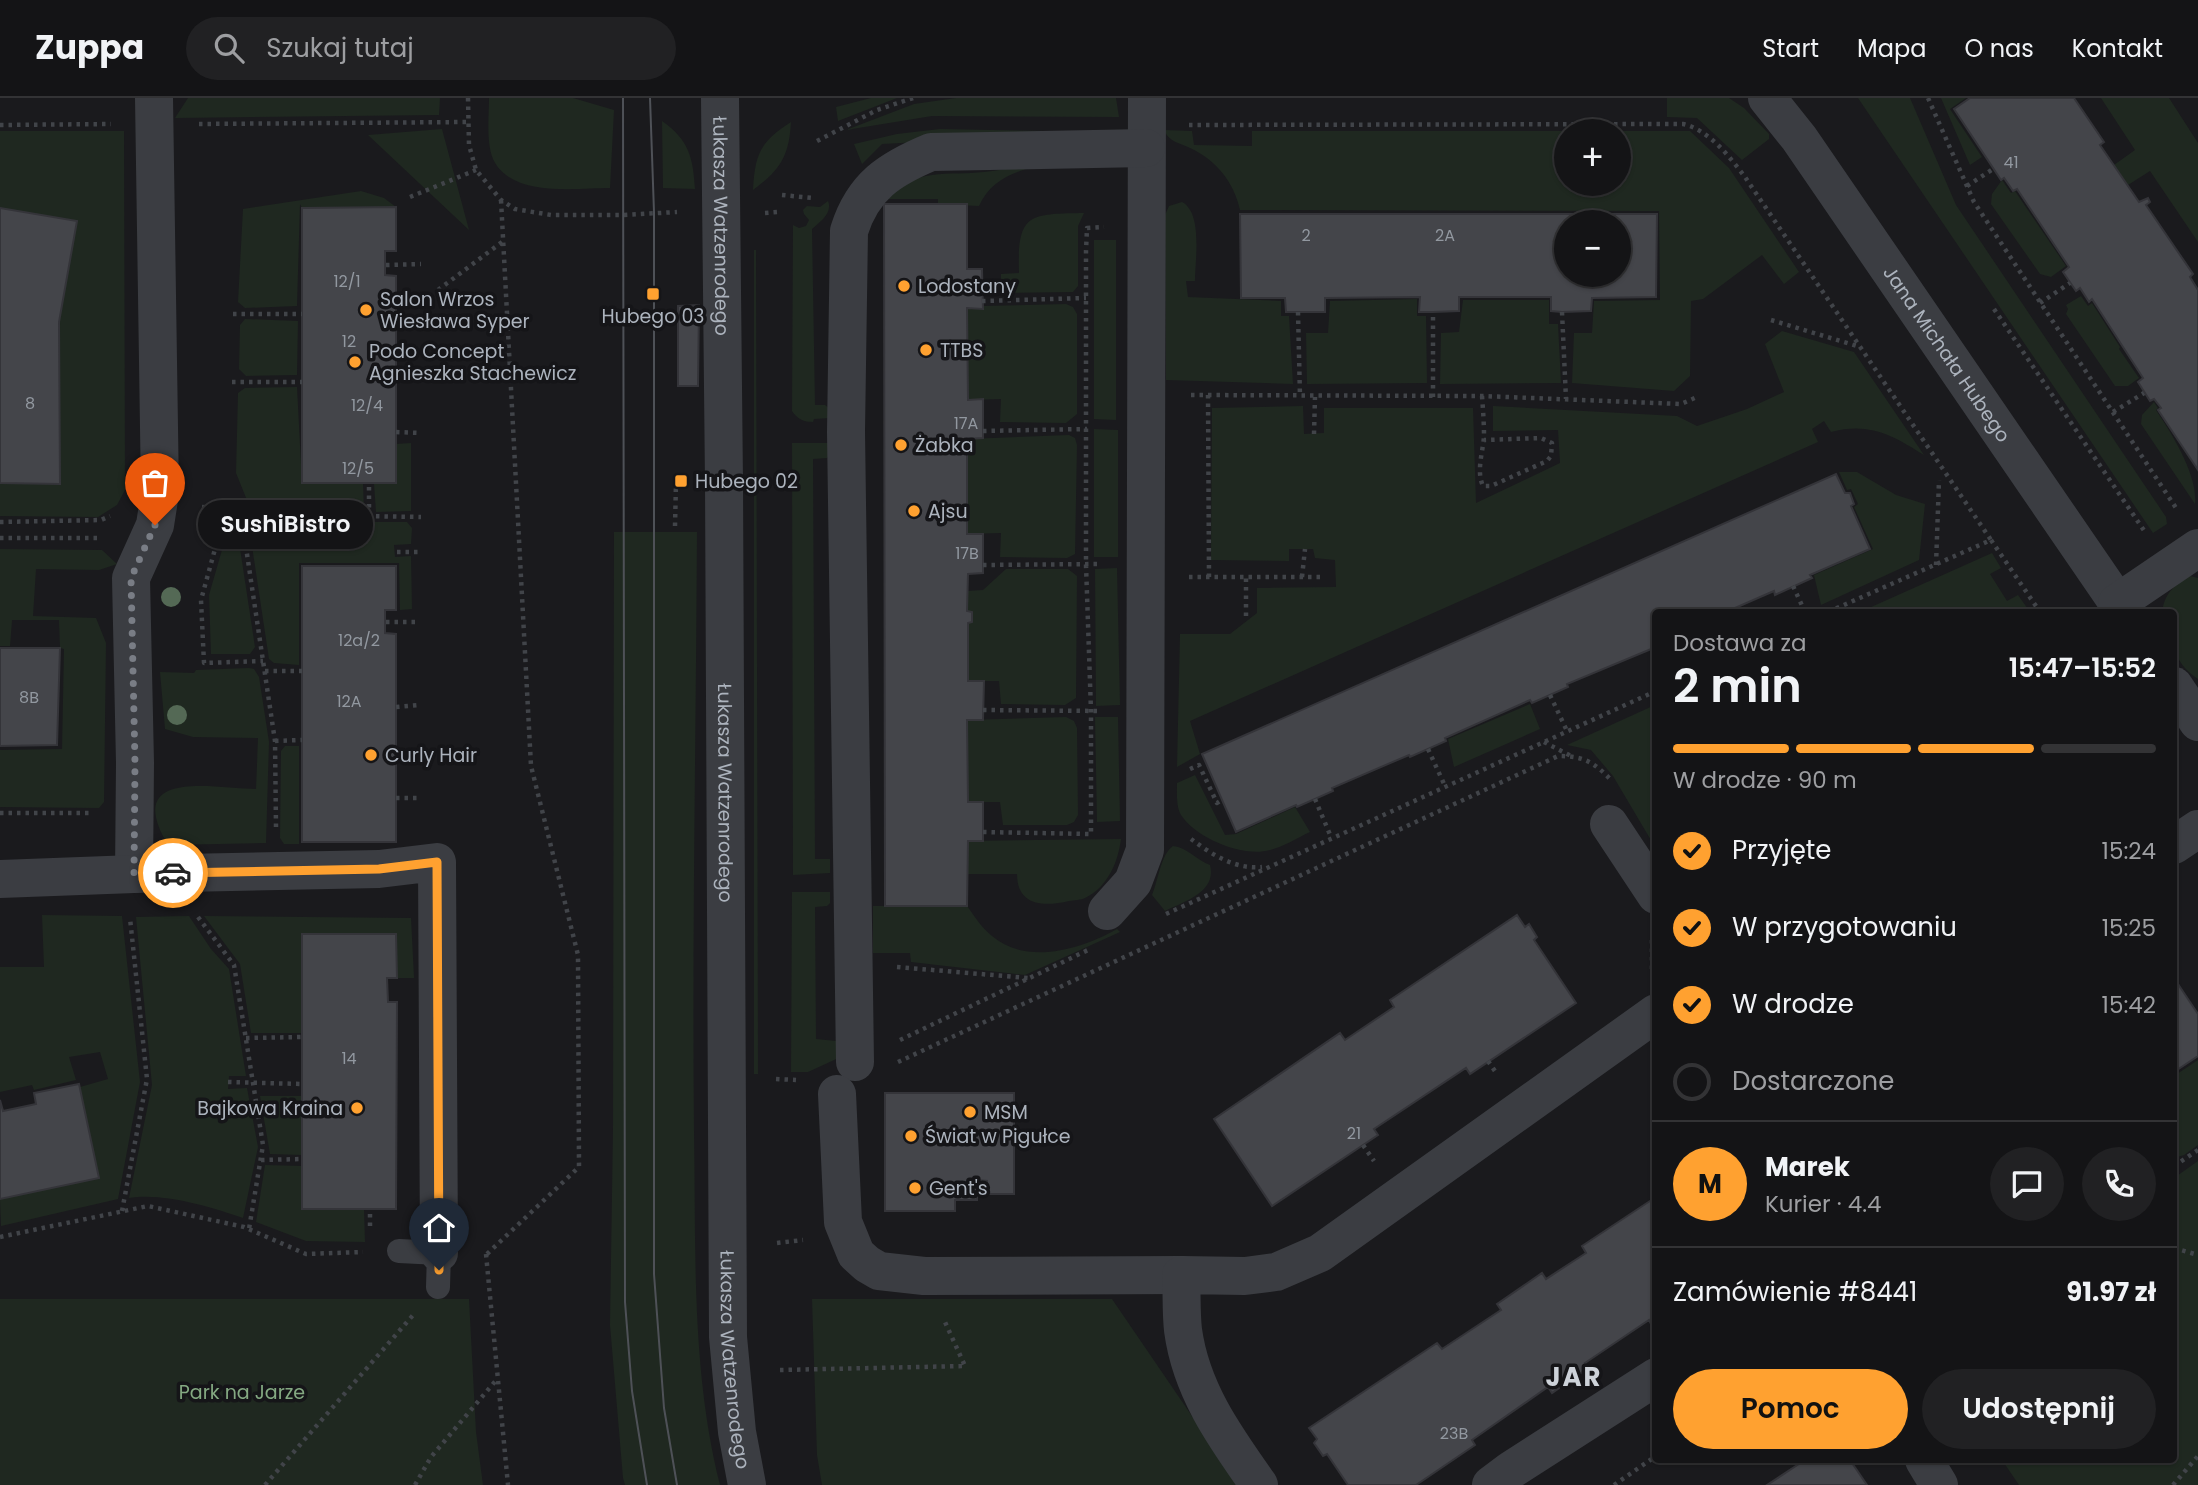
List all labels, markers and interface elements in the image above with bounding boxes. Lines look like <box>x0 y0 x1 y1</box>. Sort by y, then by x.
search box <box>186 17 676 80</box>
text: Zuppa <box>35 24 144 71</box>
icon: search <box>210 29 248 67</box>
text: Szukaj tutaj <box>266 30 414 66</box>
text: Start <box>1762 32 1819 65</box>
text: Mapa <box>1857 32 1926 65</box>
text: O nas <box>1964 32 2034 65</box>
text: Kontakt <box>2072 32 2163 65</box>
street label: Łukasza Watzenrodego <box>707 116 736 336</box>
map controls <box>1554 119 1631 287</box>
button: + <box>1554 119 1631 196</box>
house number: 41 <box>2003 151 2019 174</box>
button: − <box>1554 210 1631 287</box>
house number: 2 <box>1301 224 1311 247</box>
house number: 2A <box>1435 224 1455 247</box>
street label: Jana Michała Hubego <box>1877 260 2017 447</box>
house number: 12/1 <box>333 270 361 293</box>
place label: Lodostany <box>918 273 1016 300</box>
marker: Lodostany <box>896 278 912 294</box>
place label: Salon Wrzos Wiesława Syper <box>380 286 530 335</box>
marker: Hubego 03 <box>645 286 661 302</box>
marker: Salon Wrzos Wiesława Syper <box>358 302 374 318</box>
place label: Hubego 03 <box>601 303 705 330</box>
house number: 12 <box>342 330 356 353</box>
place label: TTBS <box>940 337 983 364</box>
place label: Podo Concept Agnieszka Stachewicz <box>369 338 576 387</box>
marker: TTBS <box>918 342 934 358</box>
marker: Podo Concept Agnieszka Stachewicz <box>347 354 363 370</box>
house number: 8 <box>25 392 35 415</box>
house number: 12/4 <box>351 394 383 417</box>
house number: 17A <box>954 412 979 435</box>
place label: Żabka <box>915 432 974 459</box>
marker: Żabka <box>893 437 909 453</box>
pin <box>125 453 185 525</box>
house number: 12/5 <box>342 457 374 480</box>
icon: bag <box>136 464 174 502</box>
place label: Hubego 02 <box>695 468 798 495</box>
marker: Hubego 02 <box>673 473 689 489</box>
place label: Ajsu <box>928 498 968 525</box>
callout: SushiBistro <box>197 500 372 550</box>
marker: Ajsu <box>906 503 922 519</box>
text: SushiBistro <box>221 508 350 540</box>
house number: 17B <box>955 542 979 565</box>
text: Dostawa za <box>1673 627 1806 659</box>
house number: 12a/2 <box>338 629 380 652</box>
text: 15:47–15:52 <box>2009 650 2156 686</box>
text: 2 min <box>1673 654 1802 718</box>
street label: Łukasza Watzenrodego <box>711 683 739 903</box>
house number: 8B <box>19 686 39 709</box>
house number: 12A <box>336 690 362 713</box>
place label: Curly Hair <box>385 742 477 769</box>
marker: Curly Hair <box>363 747 379 763</box>
text: W drodze · 90 m <box>1673 764 1857 796</box>
icon: check <box>1673 832 1711 870</box>
text: Przyjęte <box>1732 832 1831 868</box>
text: 15:24 <box>2102 835 2156 867</box>
courier <box>138 838 208 908</box>
icon: car <box>154 854 192 892</box>
icon: check <box>1673 909 1711 947</box>
text: W przygotowaniu <box>1732 909 1957 945</box>
text: 15:25 <box>2102 912 2156 944</box>
icon: check <box>1673 986 1711 1024</box>
text: W drodze <box>1732 986 1854 1022</box>
text: 15:42 <box>2102 989 2156 1021</box>
house number: 14 <box>341 1047 357 1070</box>
text: Dostarczone <box>1732 1063 1894 1099</box>
place label: Bajkowa Kraina <box>197 1095 343 1122</box>
place label: MSM <box>984 1099 1028 1126</box>
marker: Bajkowa Kraina <box>349 1100 365 1116</box>
marker: MSM <box>962 1104 978 1120</box>
house number: 21 <box>1347 1122 1361 1145</box>
place label: Świat w Pigułce <box>925 1123 1071 1150</box>
marker: Świat w Pigułce <box>903 1128 919 1144</box>
button: chat <box>1990 1147 2064 1221</box>
button: phone <box>2082 1147 2156 1221</box>
text: Marek <box>1765 1149 1850 1185</box>
text: M <box>1698 1166 1722 1202</box>
place label: Gent's <box>929 1175 988 1202</box>
marker: Gent's <box>907 1180 923 1196</box>
text: Kurier · 4.4 <box>1765 1188 1882 1220</box>
pin <box>409 1198 469 1270</box>
icon: home <box>420 1209 458 1247</box>
street label: Łukasza Watzenrodego <box>714 1250 757 1471</box>
text: Zamówienie #8441 <box>1673 1274 1917 1310</box>
text: 91.97 zł <box>2066 1274 2156 1310</box>
district label: JAR <box>1545 1359 1603 1395</box>
button: Pomoc <box>1673 1369 1908 1449</box>
button: Udostępnij <box>1922 1369 2156 1449</box>
park label: Park na Jarze <box>179 1379 305 1406</box>
house number: 23B <box>1440 1422 1468 1445</box>

